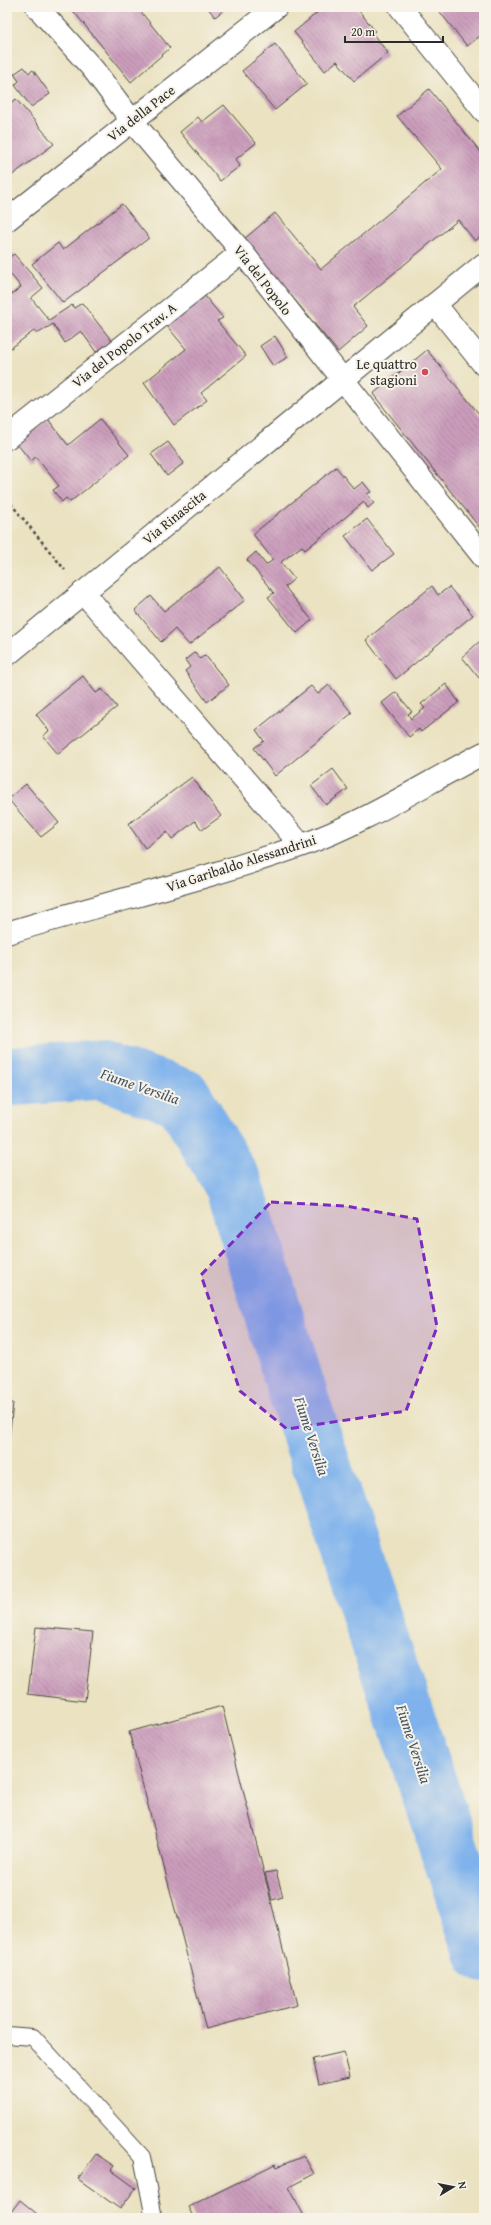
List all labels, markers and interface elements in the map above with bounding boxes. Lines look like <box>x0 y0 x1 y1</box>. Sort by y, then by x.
scale bar <box>345 18 443 44</box>
text: 20 m <box>351 23 375 40</box>
street label: Via della Pace <box>103 80 180 146</box>
street label: Via del Popolo <box>229 241 297 319</box>
street label: Via del Popolo Trav. A <box>67 297 181 392</box>
place label: Le quattro stagioni <box>356 354 417 390</box>
marker: Le quattro stagioni <box>420 367 430 377</box>
street label: Via Rinascita <box>138 485 210 549</box>
street label: Via Garibaldo Alessandrini <box>164 829 319 897</box>
water label: Fiume Versilia <box>97 1062 182 1109</box>
water label: Fiume Versilia <box>289 1393 335 1478</box>
water label: Fiume Versilia <box>391 1701 437 1786</box>
north arrow <box>433 2167 473 2207</box>
text: N <box>454 2180 471 2191</box>

